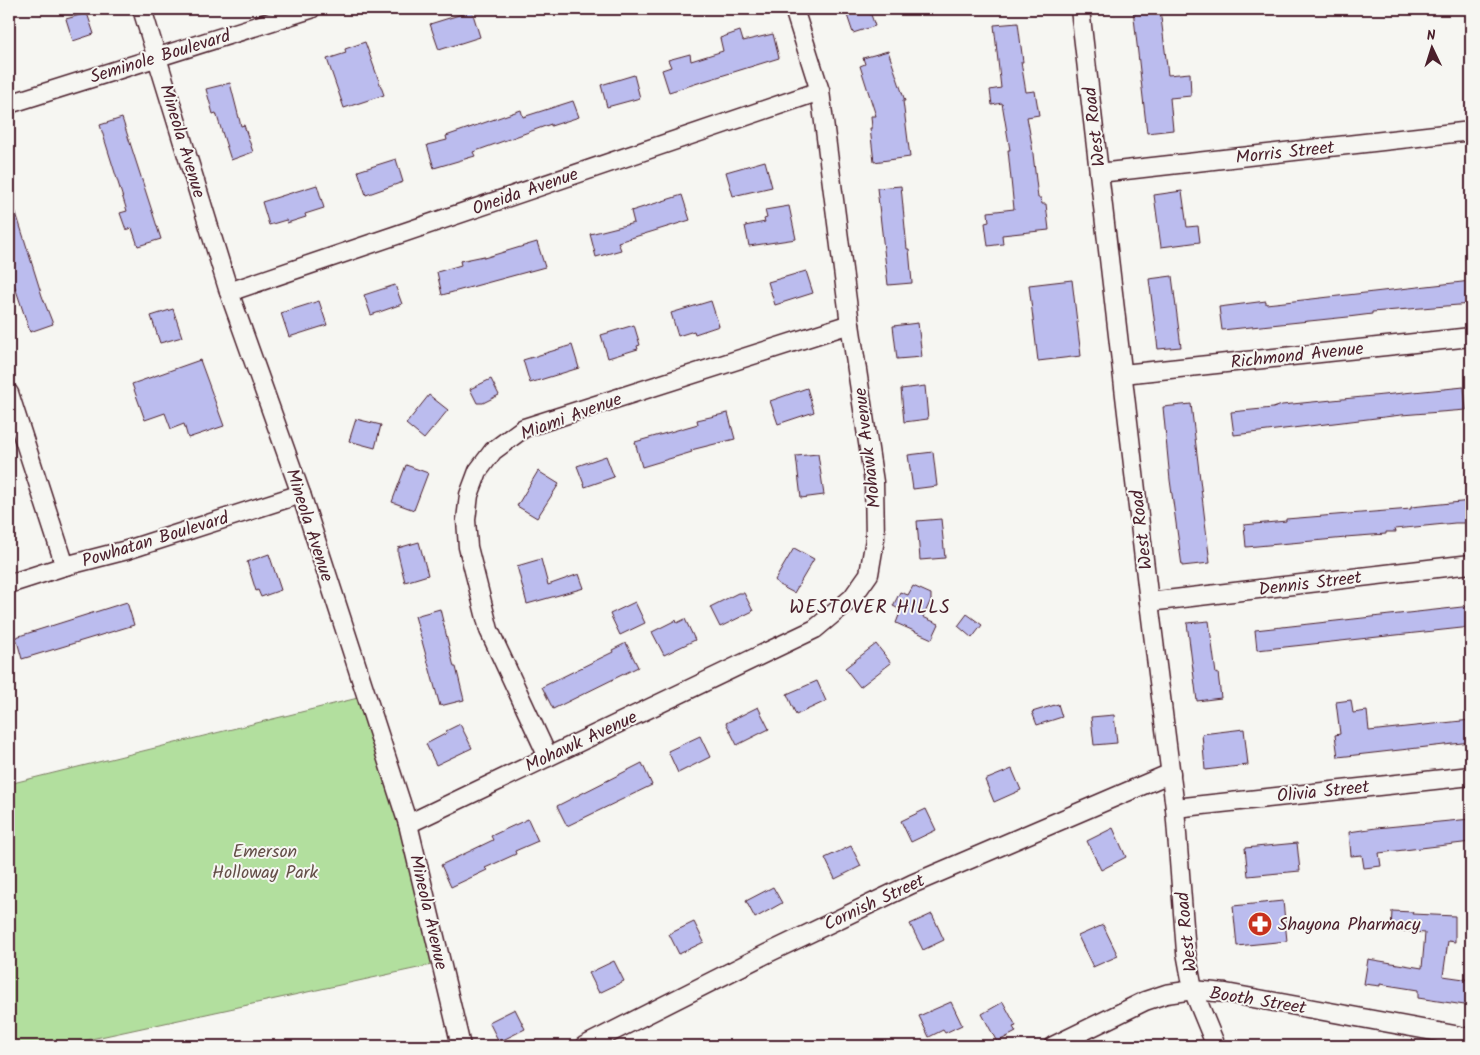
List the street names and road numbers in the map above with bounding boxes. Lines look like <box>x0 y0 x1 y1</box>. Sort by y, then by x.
street label: Seminole Boulevard <box>87 22 235 93</box>
street label: Mineola Avenue <box>151 81 213 202</box>
street label: West Road <box>1076 84 1115 168</box>
street label: Morris Street <box>1234 134 1337 173</box>
street label: Oneida Avenue <box>468 161 583 224</box>
street label: Richmond Avenue <box>1229 335 1365 378</box>
street label: Miami Avenue <box>517 386 626 449</box>
street label: Mohawk Avenue <box>847 386 890 510</box>
street label: Mineola Avenue <box>277 465 341 586</box>
street label: West Road <box>1123 487 1162 571</box>
street label: Powhatan Boulevard <box>78 504 233 577</box>
street label: Dennis Street <box>1257 564 1364 605</box>
street label: Mohawk Avenue <box>521 704 643 781</box>
street label: Olivia Street <box>1275 773 1372 812</box>
street label: Mineola Avenue <box>400 852 455 973</box>
street label: Cornish Street <box>819 867 931 940</box>
street label: West Road <box>1169 889 1206 973</box>
street label: Booth Street <box>1207 980 1309 1024</box>

